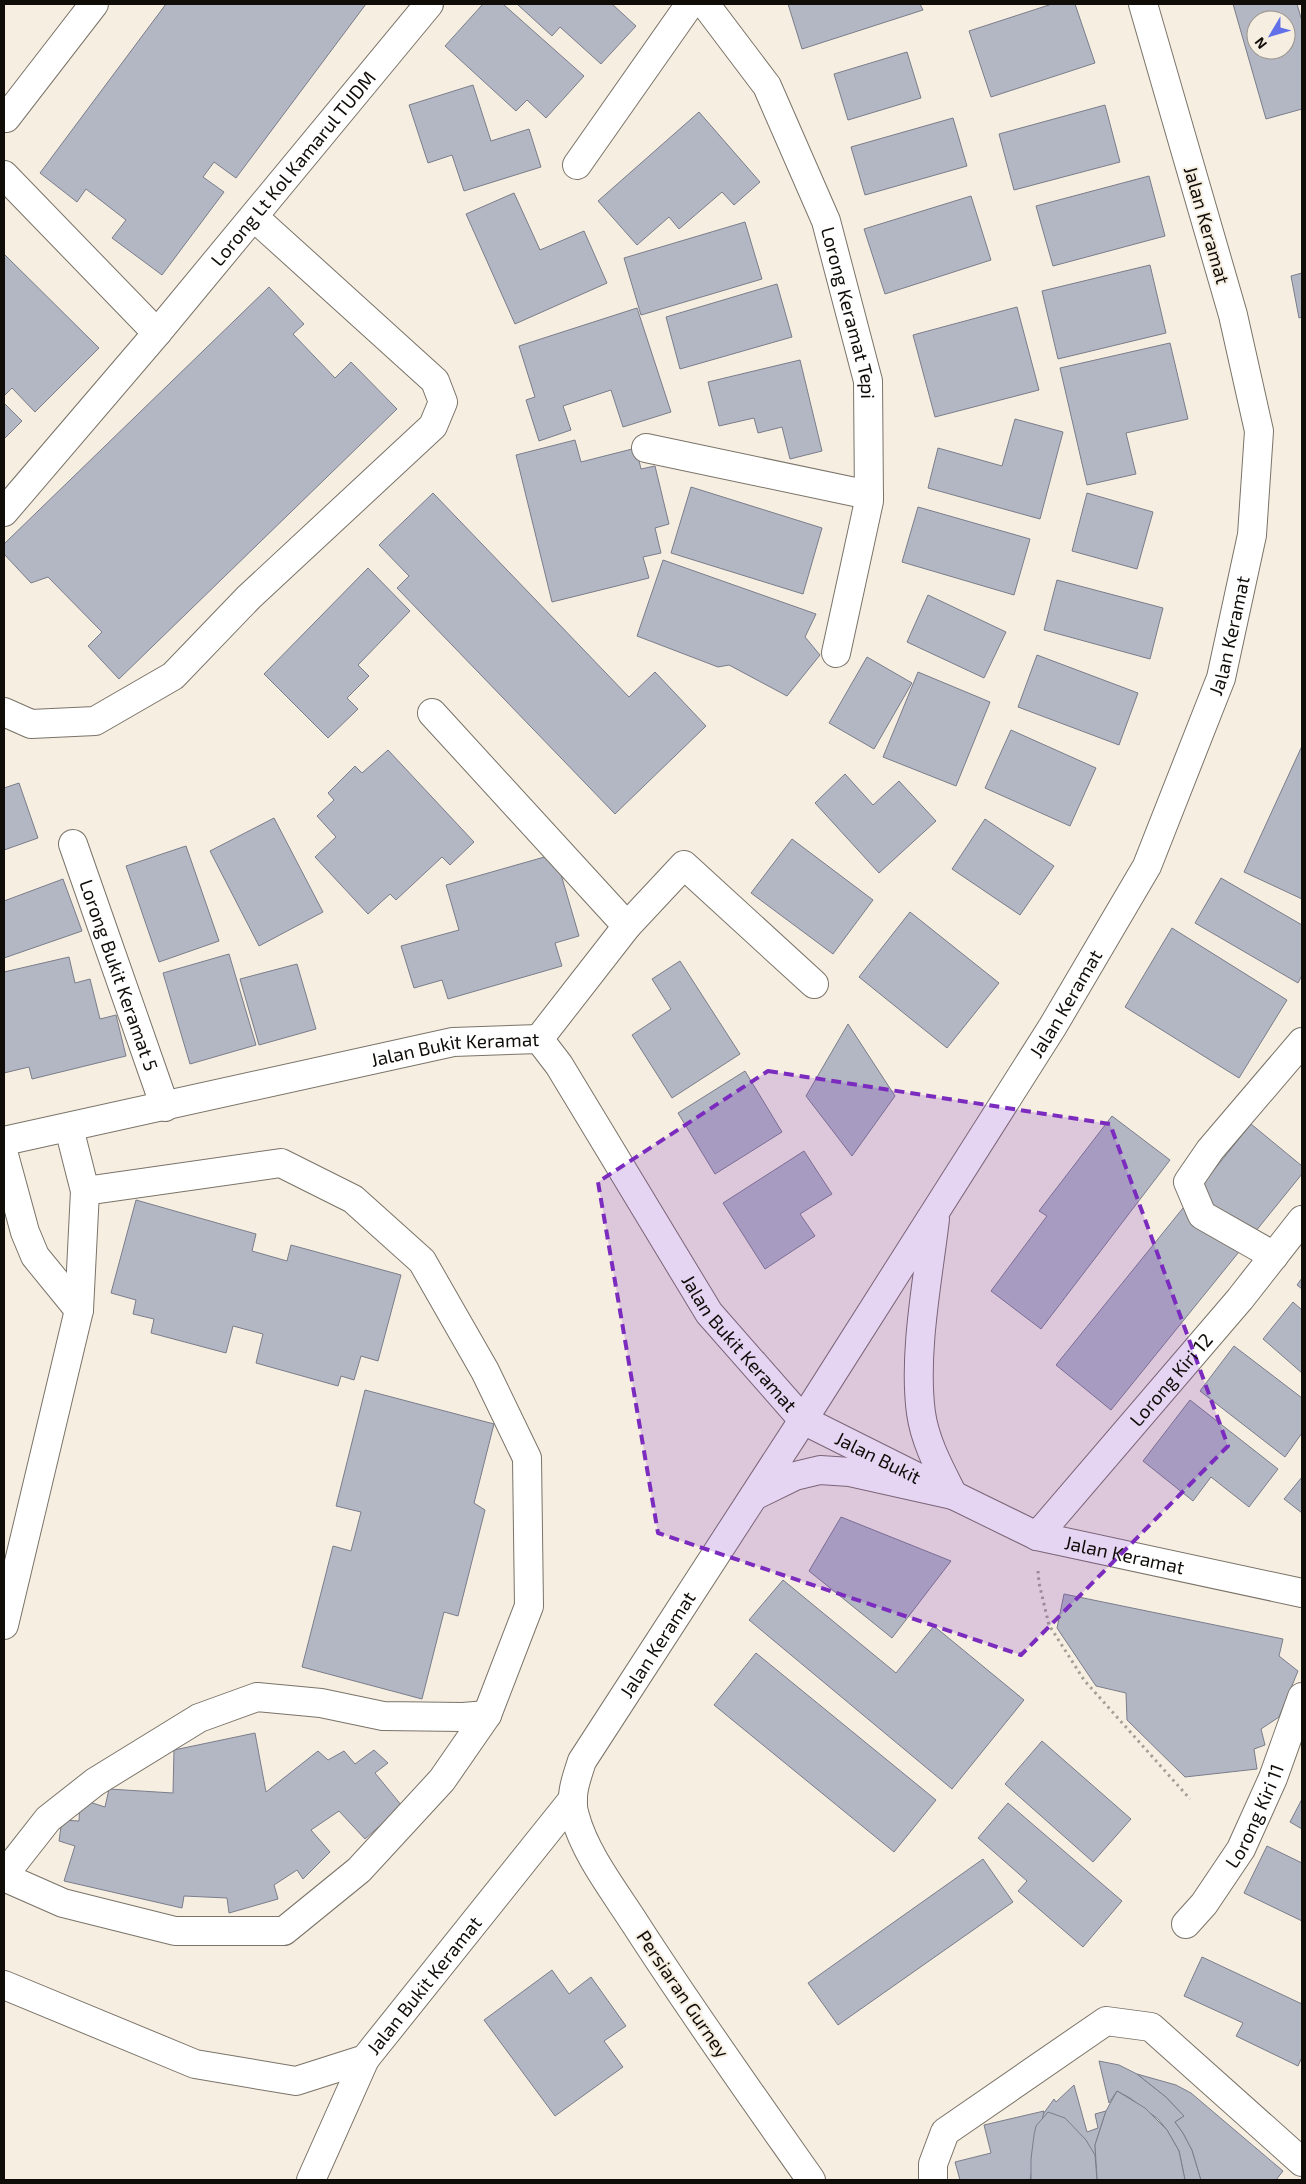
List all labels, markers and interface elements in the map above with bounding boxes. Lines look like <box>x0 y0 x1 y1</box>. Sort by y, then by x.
north arrow <box>1246 10 1296 60</box>
text: N <box>1251 34 1270 53</box>
street label: Lorong Lt Kol Kamarul TUDM <box>205 66 380 270</box>
street label: Jalan Keramat <box>1180 163 1235 287</box>
street label: Lorong Keramat Tepi <box>817 224 880 399</box>
street label: Jalan Keramat <box>1203 574 1254 699</box>
street label: Lorong Bukit Keramat 5 <box>75 876 163 1074</box>
street label: Jalan Keramat <box>1024 945 1106 1062</box>
street label: Jalan Bukit Keramat <box>368 1027 540 1071</box>
street label: Jalan Bukit Keramat <box>677 1270 802 1416</box>
street label: Lorong Kiri 12 <box>1124 1328 1217 1431</box>
street label: Jalan Bukit <box>832 1426 925 1488</box>
street label: Jalan Keramat <box>1063 1530 1187 1578</box>
street label: Jalan Keramat <box>614 1587 700 1702</box>
street label: Lorong Kiri 11 <box>1220 1761 1288 1872</box>
street label: Jalan Bukit Keramat <box>361 1911 486 2059</box>
street label: Persiaran Gurney <box>632 1926 735 2062</box>

